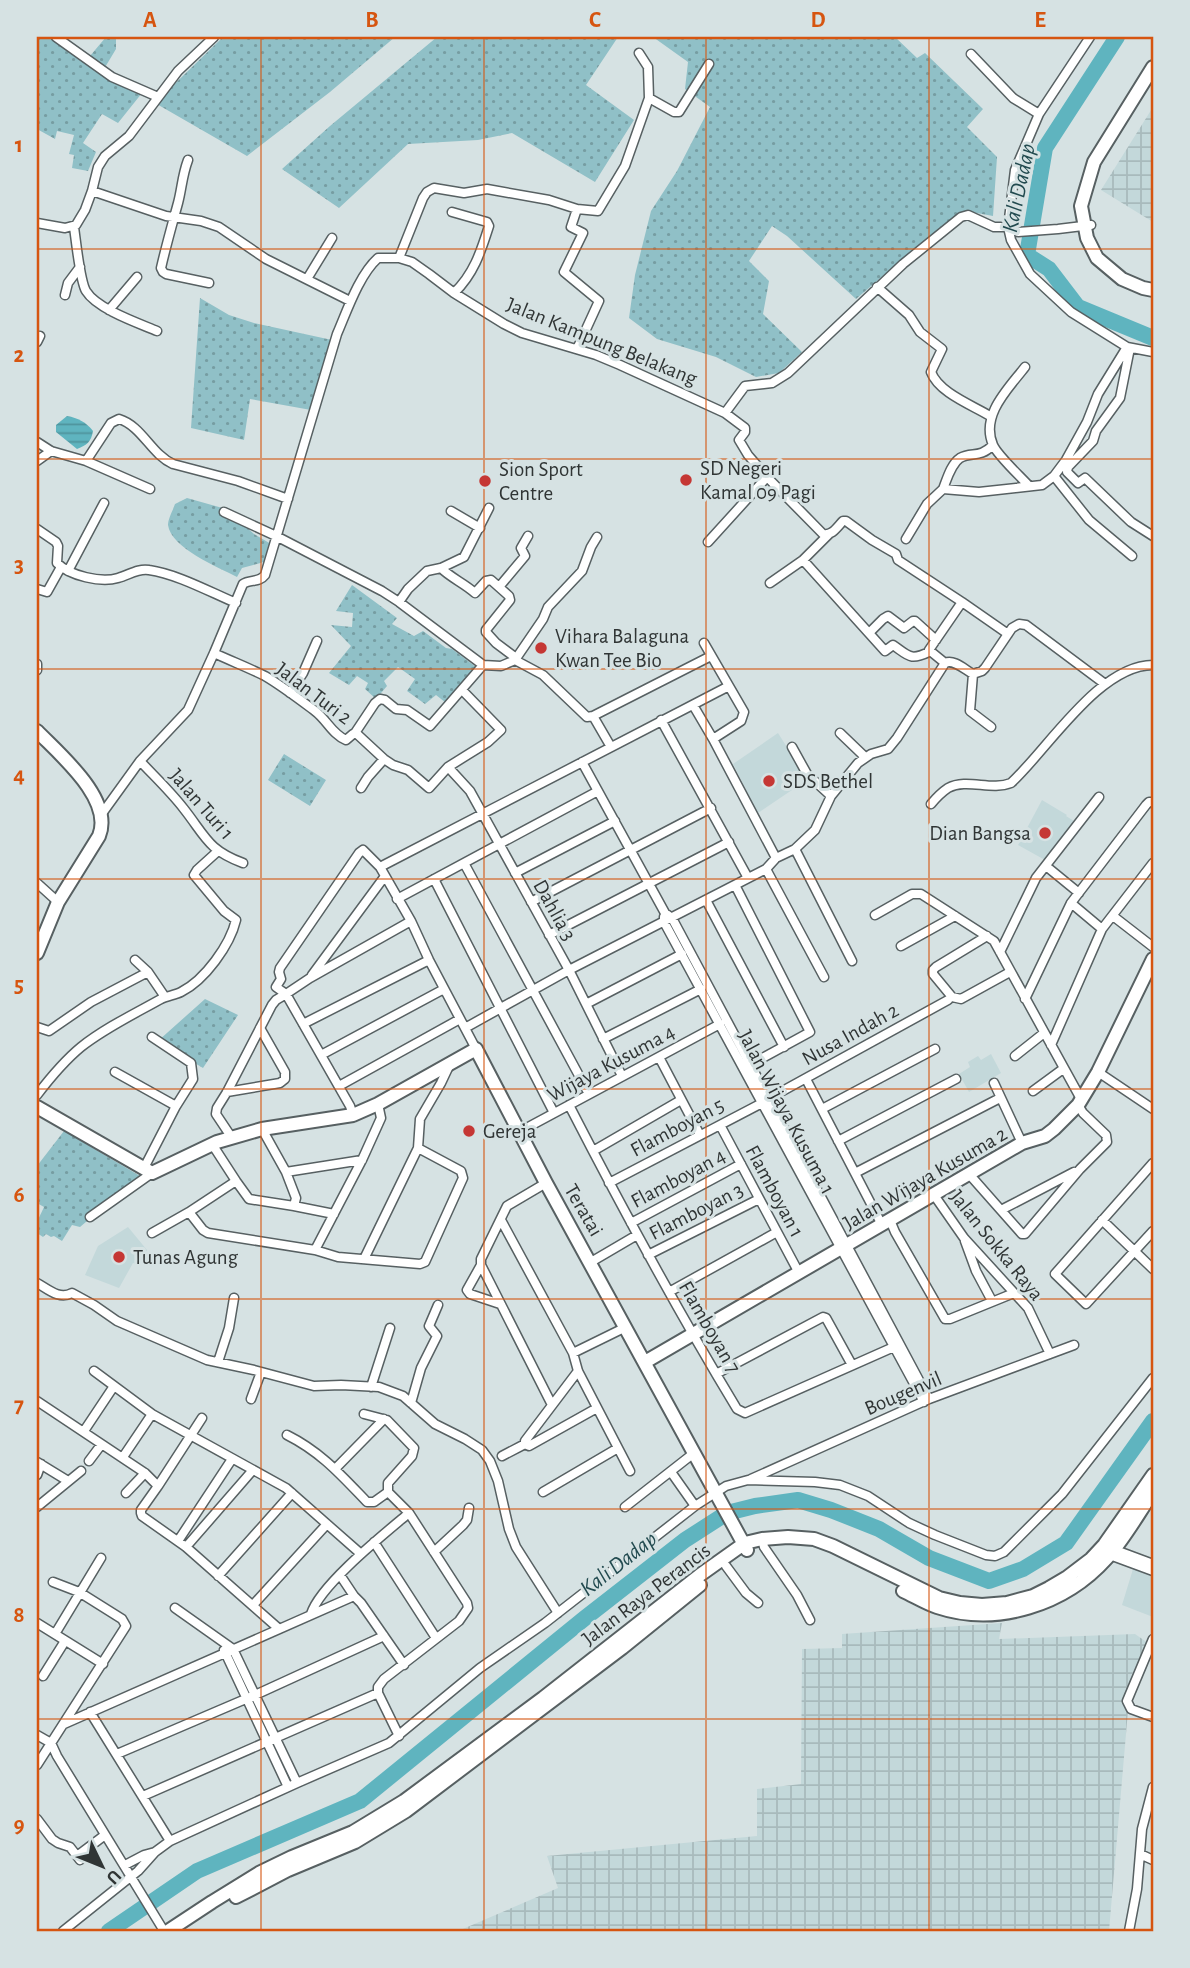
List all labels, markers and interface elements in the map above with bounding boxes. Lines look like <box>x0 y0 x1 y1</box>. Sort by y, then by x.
text: A <box>143 9 157 32</box>
text: B <box>365 9 379 32</box>
text: C <box>589 9 601 32</box>
text: D <box>810 9 826 32</box>
text: E <box>1034 9 1046 32</box>
text: 1 <box>15 134 23 157</box>
water label: Kali Dadap <box>999 142 1040 235</box>
street label: Jalan Kampung Belakang <box>504 294 701 390</box>
text: 2 <box>14 344 25 367</box>
place label: SD Negeri Kamal 09 Pagi <box>700 458 816 503</box>
place label: Sion Sport Centre <box>499 459 583 504</box>
marker: SD Negeri Kamal 09 Pagi <box>678 472 694 488</box>
marker: Sion Sport Centre <box>477 473 493 489</box>
text: 3 <box>14 554 24 577</box>
place label: Vihara Balaguna Kwan Tee Bio <box>555 626 690 671</box>
marker: Vihara Balaguna Kwan Tee Bio <box>533 640 549 656</box>
street label: Jalan Turi 2 <box>272 658 356 729</box>
text: 4 <box>13 764 25 787</box>
street label: Jalan Turi 1 <box>165 765 238 844</box>
place label: SDS Bethel <box>783 771 873 792</box>
marker: SDS Bethel <box>761 773 777 789</box>
place label: Dian Bangsa <box>929 823 1031 844</box>
marker: Dian Bangsa <box>1037 825 1053 841</box>
street label: Dahlia 3 <box>529 876 580 944</box>
text: 5 <box>14 974 24 997</box>
street label: Nusa Indah 2 <box>799 999 902 1069</box>
street label: Wijaya Kusuma 4 <box>544 1021 678 1106</box>
street label: Jalan Wijaya Kusuma 1 <box>734 1027 839 1198</box>
street label: Flamboyan 5 <box>627 1094 727 1161</box>
place label: Gereja <box>483 1121 537 1142</box>
marker: Gereja <box>461 1123 477 1139</box>
street label: Jalan Wijaya Kusuma 2 <box>840 1123 1011 1234</box>
street label: Flamboyan 1 <box>742 1142 808 1241</box>
street label: Flamboyan 4 <box>627 1145 729 1212</box>
street label: Flamboyan 3 <box>646 1179 747 1244</box>
street label: Teratai <box>560 1181 607 1240</box>
text: 6 <box>13 1184 25 1207</box>
street label: Jalan Sokka Raya <box>946 1186 1048 1305</box>
place label: Tunas Agung <box>133 1247 239 1268</box>
marker: Tunas Agung <box>111 1249 127 1265</box>
street label: Flamboyan 7 <box>675 1278 744 1377</box>
street label: Bougenvil <box>862 1368 945 1419</box>
text: 7 <box>14 1394 24 1417</box>
water label: Kali Dadap <box>576 1527 662 1601</box>
street label: Jalan Raya Perancis <box>578 1539 714 1649</box>
text: 8 <box>13 1604 25 1627</box>
text: 9 <box>13 1814 25 1837</box>
north arrow <box>66 1832 136 1902</box>
text: U <box>102 1866 124 1887</box>

